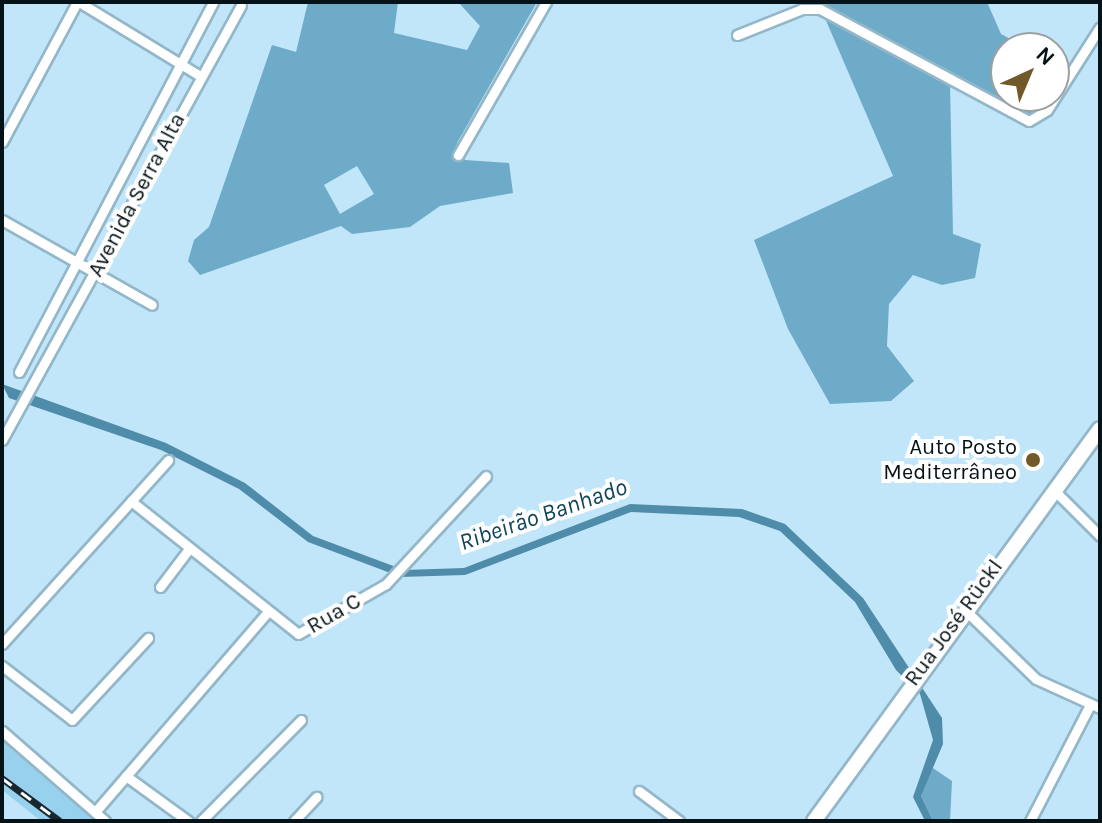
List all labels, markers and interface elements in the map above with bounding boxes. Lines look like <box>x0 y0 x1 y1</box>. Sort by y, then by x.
north arrow <box>990 32 1070 112</box>
text: N <box>1031 41 1060 71</box>
street label: Avenida Serra Alta <box>83 109 191 281</box>
place label: Auto Posto Mediterrâneo <box>883 434 1017 486</box>
marker: Auto Posto Mediterrâneo <box>1024 451 1042 469</box>
water label: Ribeirão Banhado <box>455 473 631 557</box>
street label: Rua José Rückl <box>899 555 1009 691</box>
street label: Rua C <box>302 588 366 640</box>

